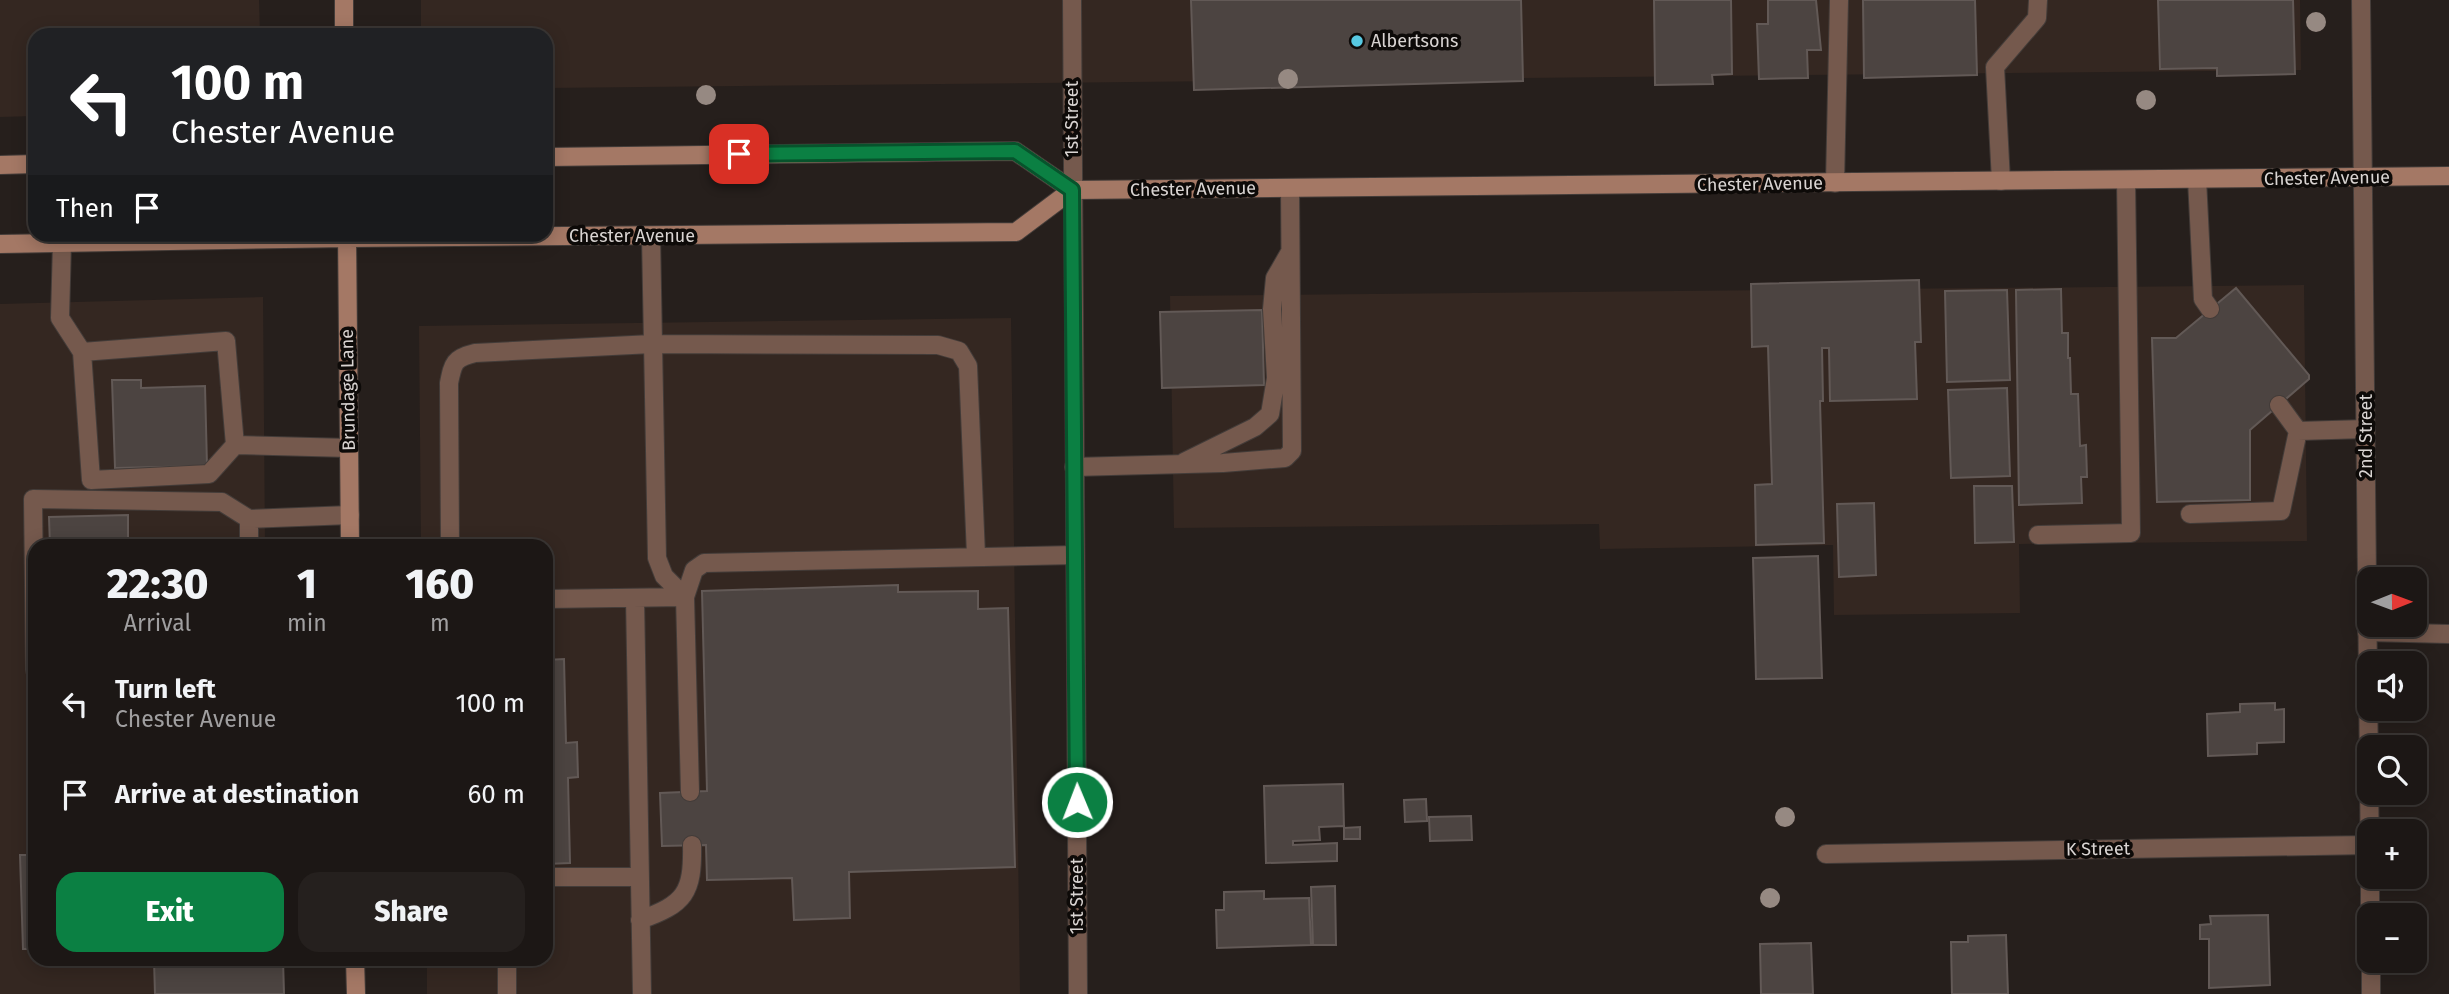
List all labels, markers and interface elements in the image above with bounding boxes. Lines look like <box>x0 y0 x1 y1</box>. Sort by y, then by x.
place label: Albertsons <box>1371 30 1458 52</box>
marker: Albertsons <box>1349 33 1365 49</box>
text: 100 m <box>171 53 304 112</box>
icon: left <box>56 56 147 147</box>
street label: 1st Street <box>1061 80 1083 157</box>
text: Chester Avenue <box>171 113 395 151</box>
pin <box>709 124 769 184</box>
icon: arrive <box>720 135 758 173</box>
street label: Chester Avenue <box>2264 166 2390 190</box>
street label: Chester Avenue <box>1697 172 1823 196</box>
street label: Chester Avenue <box>1130 177 1256 201</box>
icon: arrive <box>128 189 166 227</box>
text: Then <box>56 193 114 224</box>
street label: Chester Avenue <box>569 225 695 247</box>
street label: Brundage Lane <box>336 329 360 451</box>
street label: 2nd Street <box>2355 394 2377 478</box>
text: 22:30 <box>107 559 208 609</box>
text: 1 <box>297 559 317 609</box>
text: 160 <box>405 559 474 609</box>
north arrow <box>2357 567 2427 637</box>
map controls <box>2357 567 2427 973</box>
text: Arrival <box>124 609 191 637</box>
text: min <box>287 609 327 637</box>
text: m <box>430 609 450 637</box>
button: sound <box>2357 651 2427 721</box>
text: Turn left <box>115 674 216 705</box>
icon: left <box>56 685 94 723</box>
text: 100 m <box>456 688 525 719</box>
text: Chester Avenue <box>115 705 276 733</box>
button: search <box>2357 735 2427 805</box>
position arrow <box>1040 765 1114 839</box>
icon: arrive <box>56 776 94 814</box>
text: Arrive at destination <box>115 779 359 810</box>
text: 60 m <box>467 779 525 810</box>
button: + <box>2357 819 2427 889</box>
street label: K Street <box>2066 837 2131 861</box>
street label: 1st Street <box>1066 857 1088 934</box>
button: Exit <box>56 872 284 952</box>
button: Share <box>298 872 525 952</box>
button: − <box>2357 903 2427 973</box>

